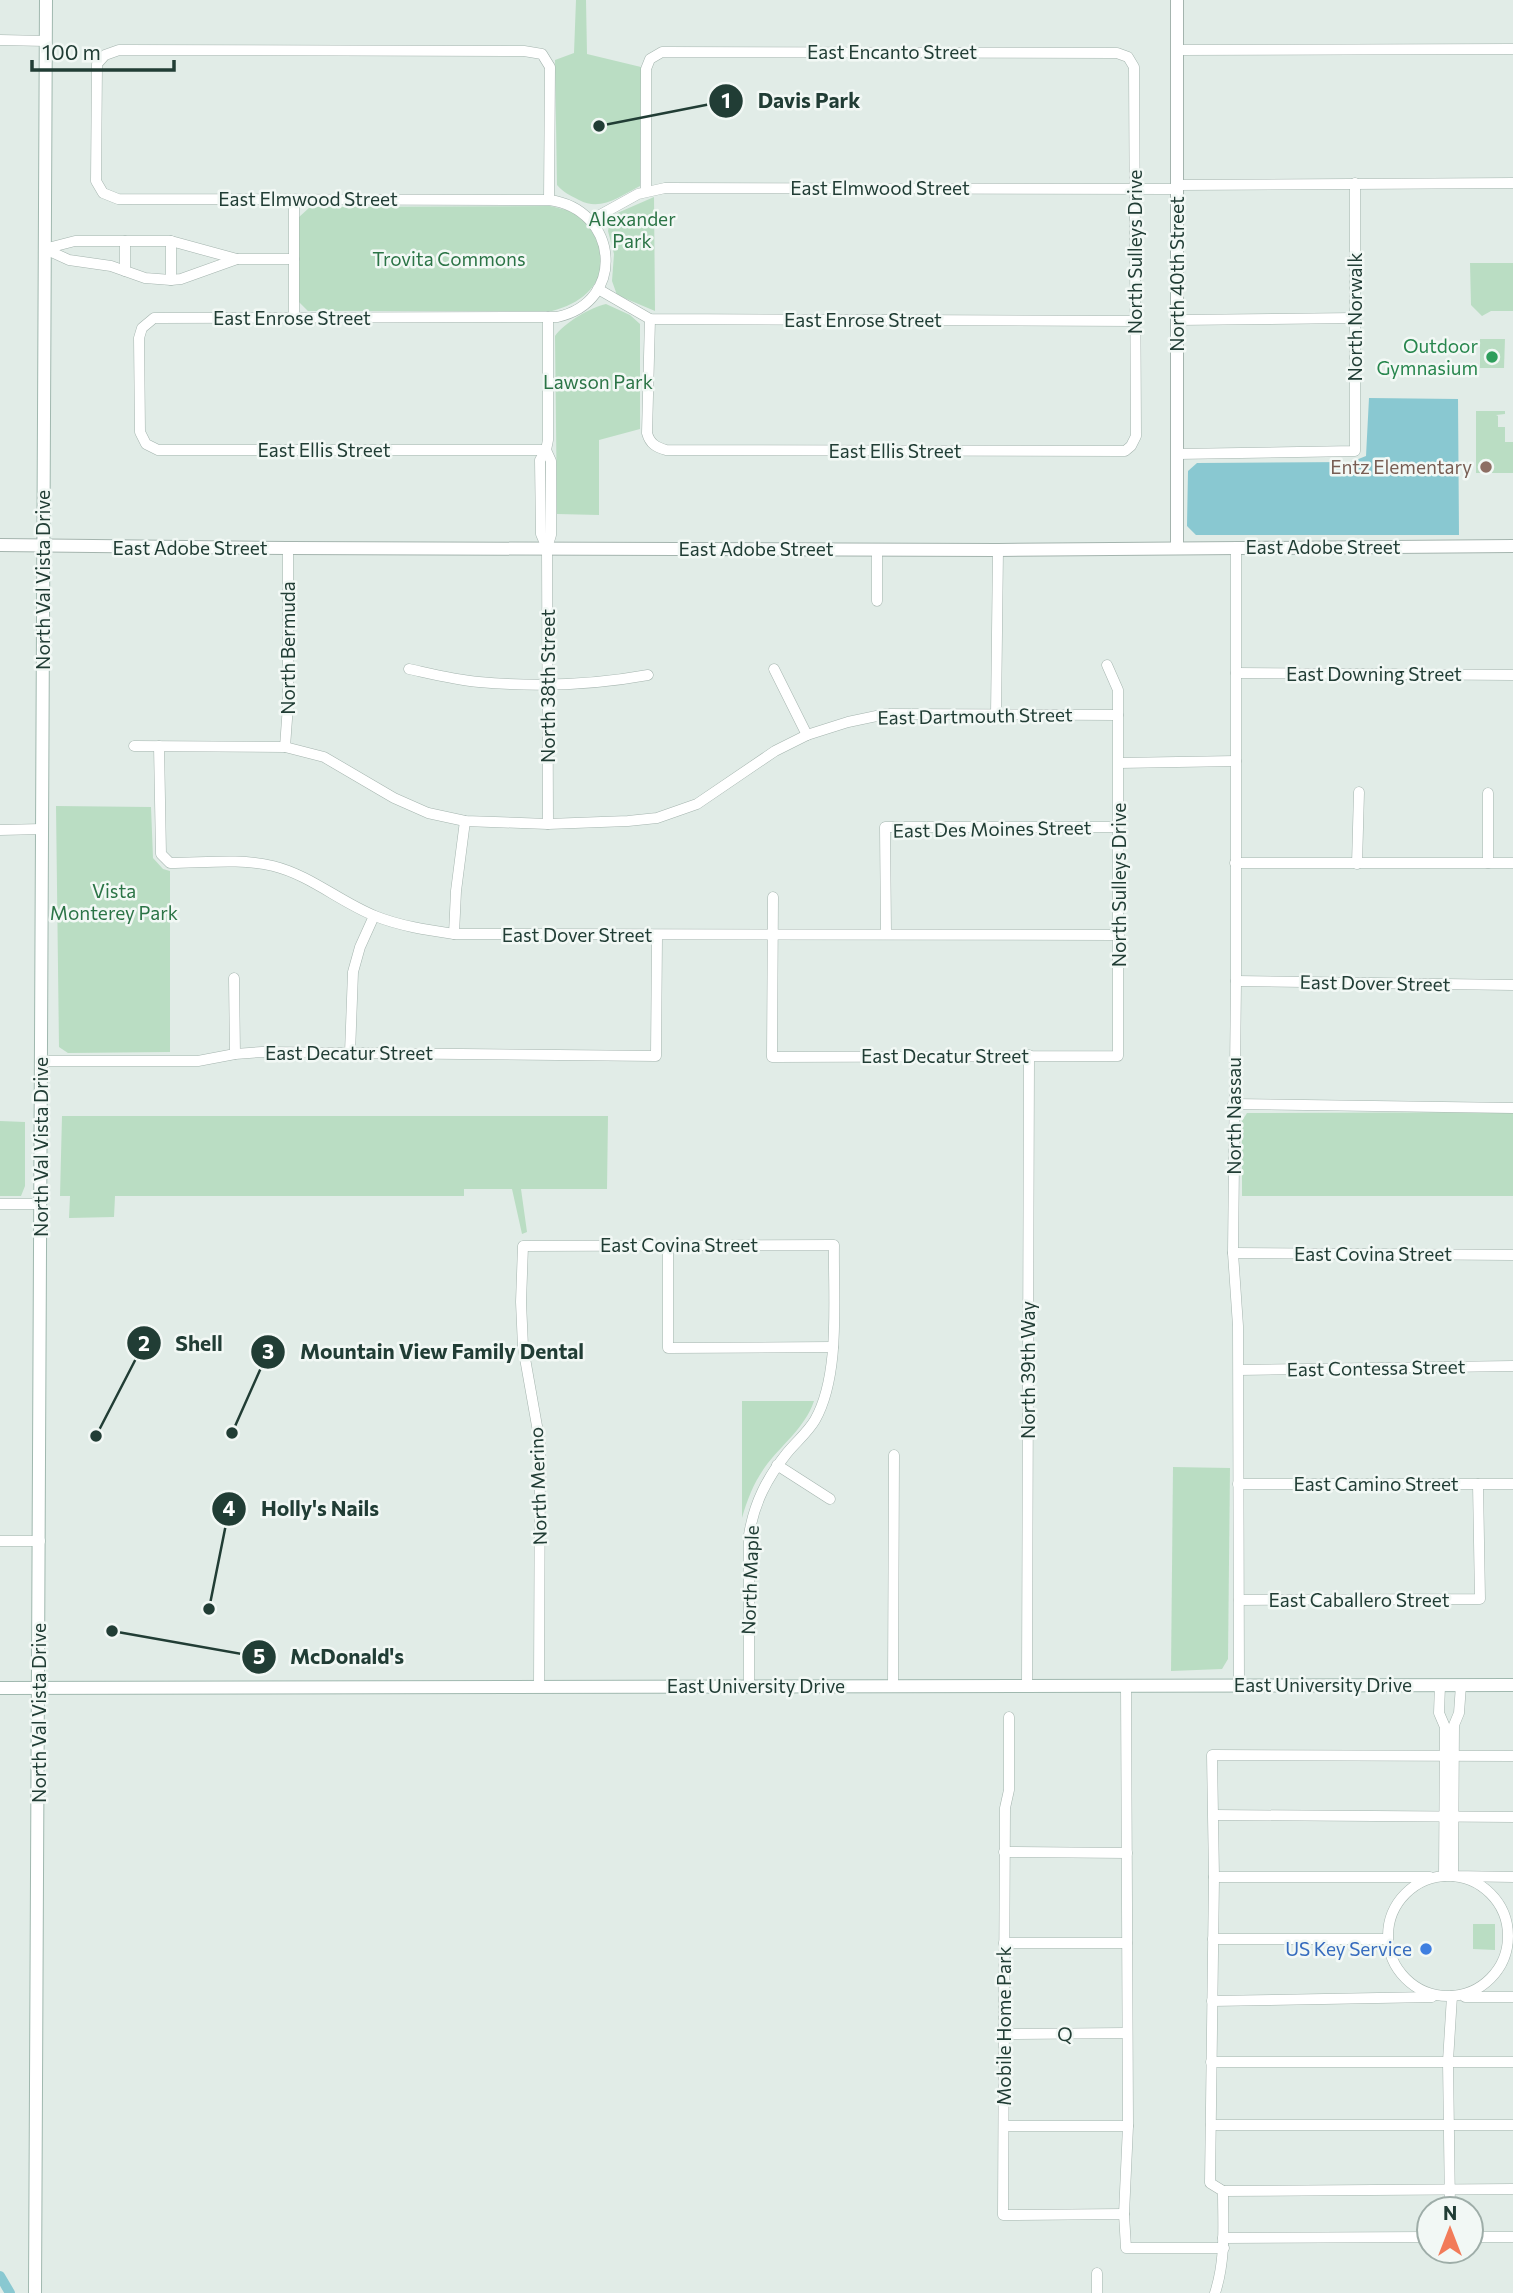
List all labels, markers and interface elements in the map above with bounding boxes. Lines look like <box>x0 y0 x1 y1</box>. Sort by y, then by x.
scale bar <box>32 28 173 72</box>
text: 100 m <box>42 39 101 64</box>
street label: East Encanto Street <box>807 40 977 63</box>
callout: Davis Park <box>709 80 874 122</box>
text: 1 <box>721 87 731 112</box>
text: Davis Park <box>758 87 860 112</box>
street label: North Sulleys Drive <box>1123 170 1146 334</box>
street label: East Elmwood Street <box>790 176 970 199</box>
street label: East Elmwood Street <box>218 187 398 210</box>
street label: North 40th Street <box>1165 196 1188 352</box>
park label: Alexander Park <box>588 207 676 252</box>
park label: Trovita Commons <box>372 247 526 270</box>
street label: North Norwalk <box>1343 253 1366 381</box>
street label: East Enrose Street <box>213 306 371 329</box>
street label: East Enrose Street <box>784 308 942 331</box>
place label: Outdoor Gymnasium <box>1377 334 1478 379</box>
marker: Outdoor Gymnasium <box>1484 349 1500 365</box>
park label: Lawson Park <box>543 370 653 393</box>
street label: East Ellis Street <box>257 438 391 461</box>
street label: East Ellis Street <box>828 439 962 462</box>
place label: Entz Elementary <box>1330 455 1472 478</box>
marker: Entz Elementary <box>1478 459 1494 475</box>
street label: North Val Vista Drive <box>31 490 54 670</box>
street label: East Adobe Street <box>1246 535 1401 558</box>
street label: East Adobe Street <box>113 536 268 559</box>
street label: East Adobe Street <box>679 537 834 560</box>
street label: North Bermuda <box>276 581 299 715</box>
street label: North 38th Street <box>536 609 559 763</box>
street label: East Downing Street <box>1286 662 1462 685</box>
street label: East Dartmouth Street <box>877 702 1073 729</box>
street label: North Sulleys Drive <box>1107 803 1130 967</box>
street label: East Des Moines Street <box>892 815 1092 842</box>
park label: Vista Monterey Park <box>50 879 178 924</box>
street label: East Dover Street <box>502 923 653 946</box>
street label: East Dover Street <box>1300 970 1451 995</box>
street label: East Decatur Street <box>265 1041 433 1064</box>
street label: East Decatur Street <box>861 1044 1029 1067</box>
street label: North Val Vista Drive <box>29 1057 52 1237</box>
street label: North Nassau <box>1222 1057 1245 1175</box>
street label: East Covina Street <box>600 1233 758 1256</box>
street label: East Covina Street <box>1294 1242 1452 1265</box>
street label: North 39th Way <box>1016 1301 1039 1439</box>
callout: Shell <box>126 1322 237 1364</box>
text: 2 <box>138 1330 150 1355</box>
text: Shell <box>175 1330 223 1355</box>
callout: Mountain View Family Dental <box>251 1331 598 1373</box>
text: 3 <box>262 1338 274 1363</box>
text: Mountain View Family Dental <box>300 1338 584 1363</box>
street label: East Contessa Street <box>1286 1354 1466 1381</box>
street label: North Merino <box>524 1426 551 1546</box>
street label: East Camino Street <box>1293 1472 1459 1495</box>
callout: Holly's Nails <box>212 1488 393 1530</box>
text: 4 <box>223 1495 236 1520</box>
text: Holly's Nails <box>261 1495 379 1520</box>
street label: North Maple <box>736 1525 763 1635</box>
street label: East Caballero Street <box>1269 1588 1450 1611</box>
street label: North Val Vista Drive <box>27 1623 50 1803</box>
callout: McDonald's <box>241 1636 418 1678</box>
text: 5 <box>253 1643 265 1668</box>
text: McDonald's <box>290 1643 404 1668</box>
street label: East University Drive <box>1234 1673 1412 1696</box>
street label: East University Drive <box>667 1674 845 1697</box>
place label: US Key Service <box>1285 1937 1412 1960</box>
marker: US Key Service <box>1418 1941 1434 1957</box>
street label: Mobile Home Park <box>992 1946 1015 2106</box>
street label: Q <box>1057 2022 1073 2045</box>
north arrow <box>1415 2195 1485 2265</box>
text: N <box>1443 2201 1457 2224</box>

